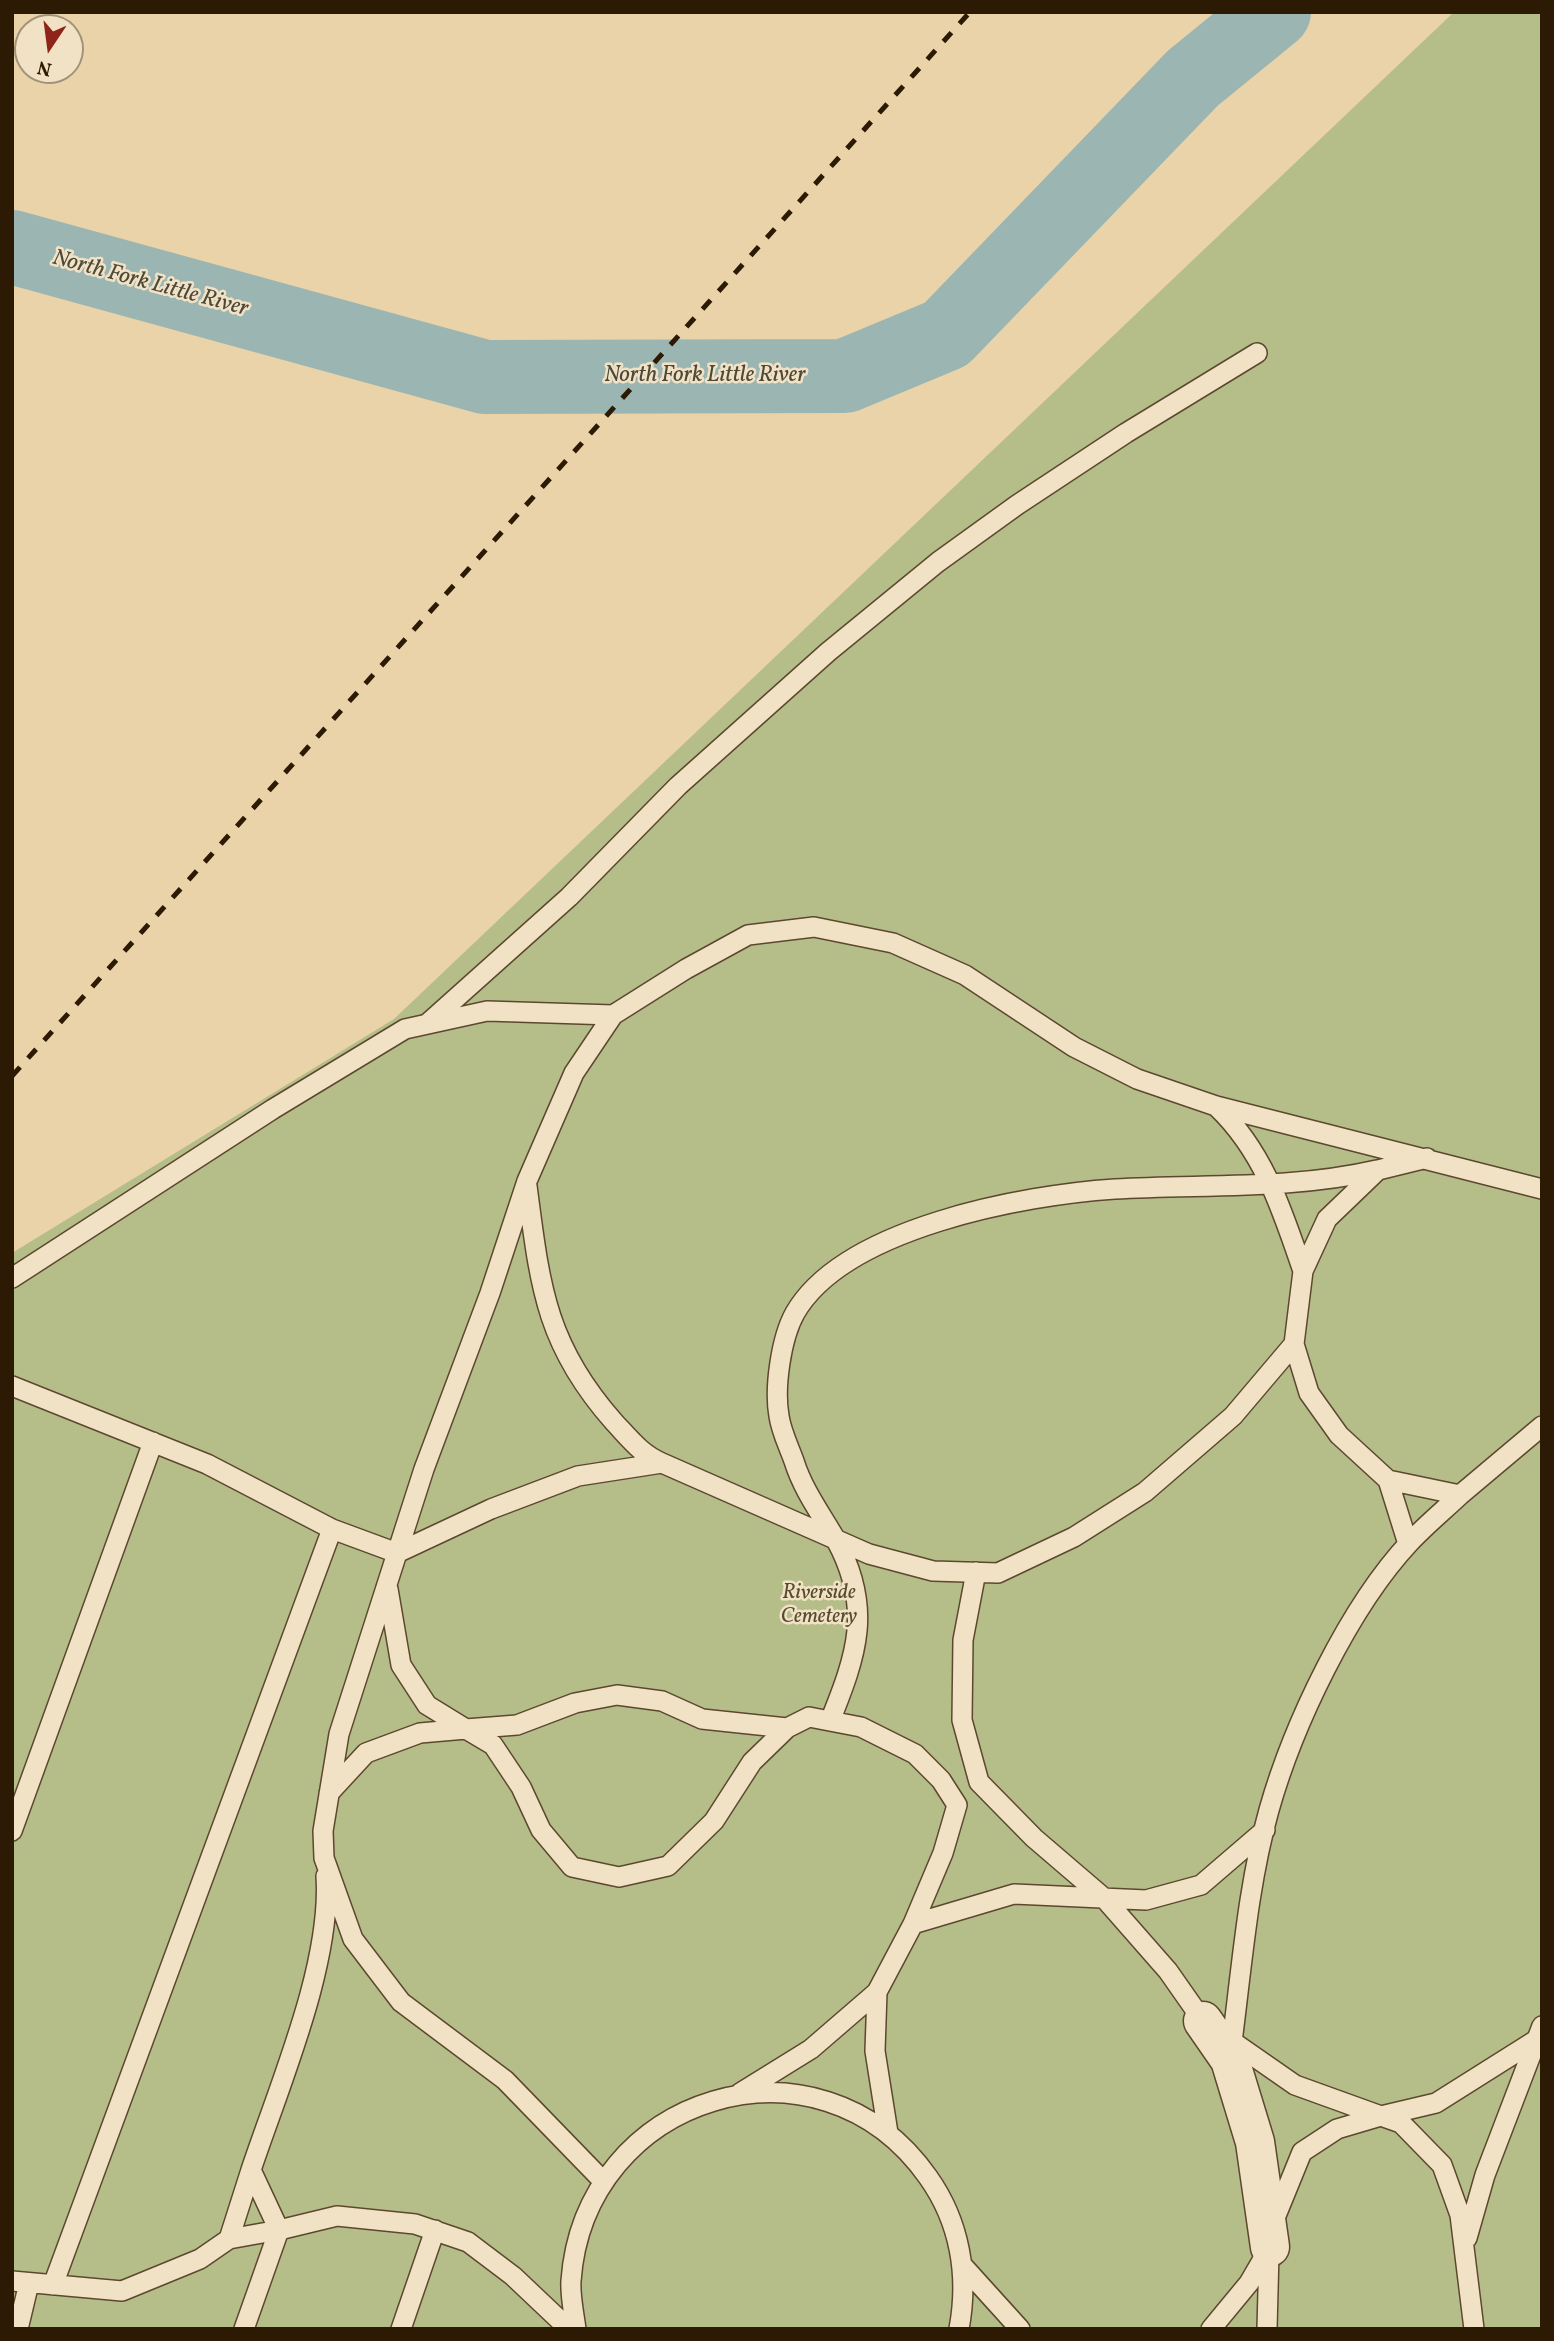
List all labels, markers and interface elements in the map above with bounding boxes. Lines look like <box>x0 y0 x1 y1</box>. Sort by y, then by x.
north arrow <box>14 14 84 84</box>
text: N <box>35 53 54 82</box>
water label: North Fork Little River <box>49 246 251 324</box>
water label: North Fork Little River <box>604 363 806 391</box>
park label: Riverside Cemetery <box>781 1581 857 1631</box>

